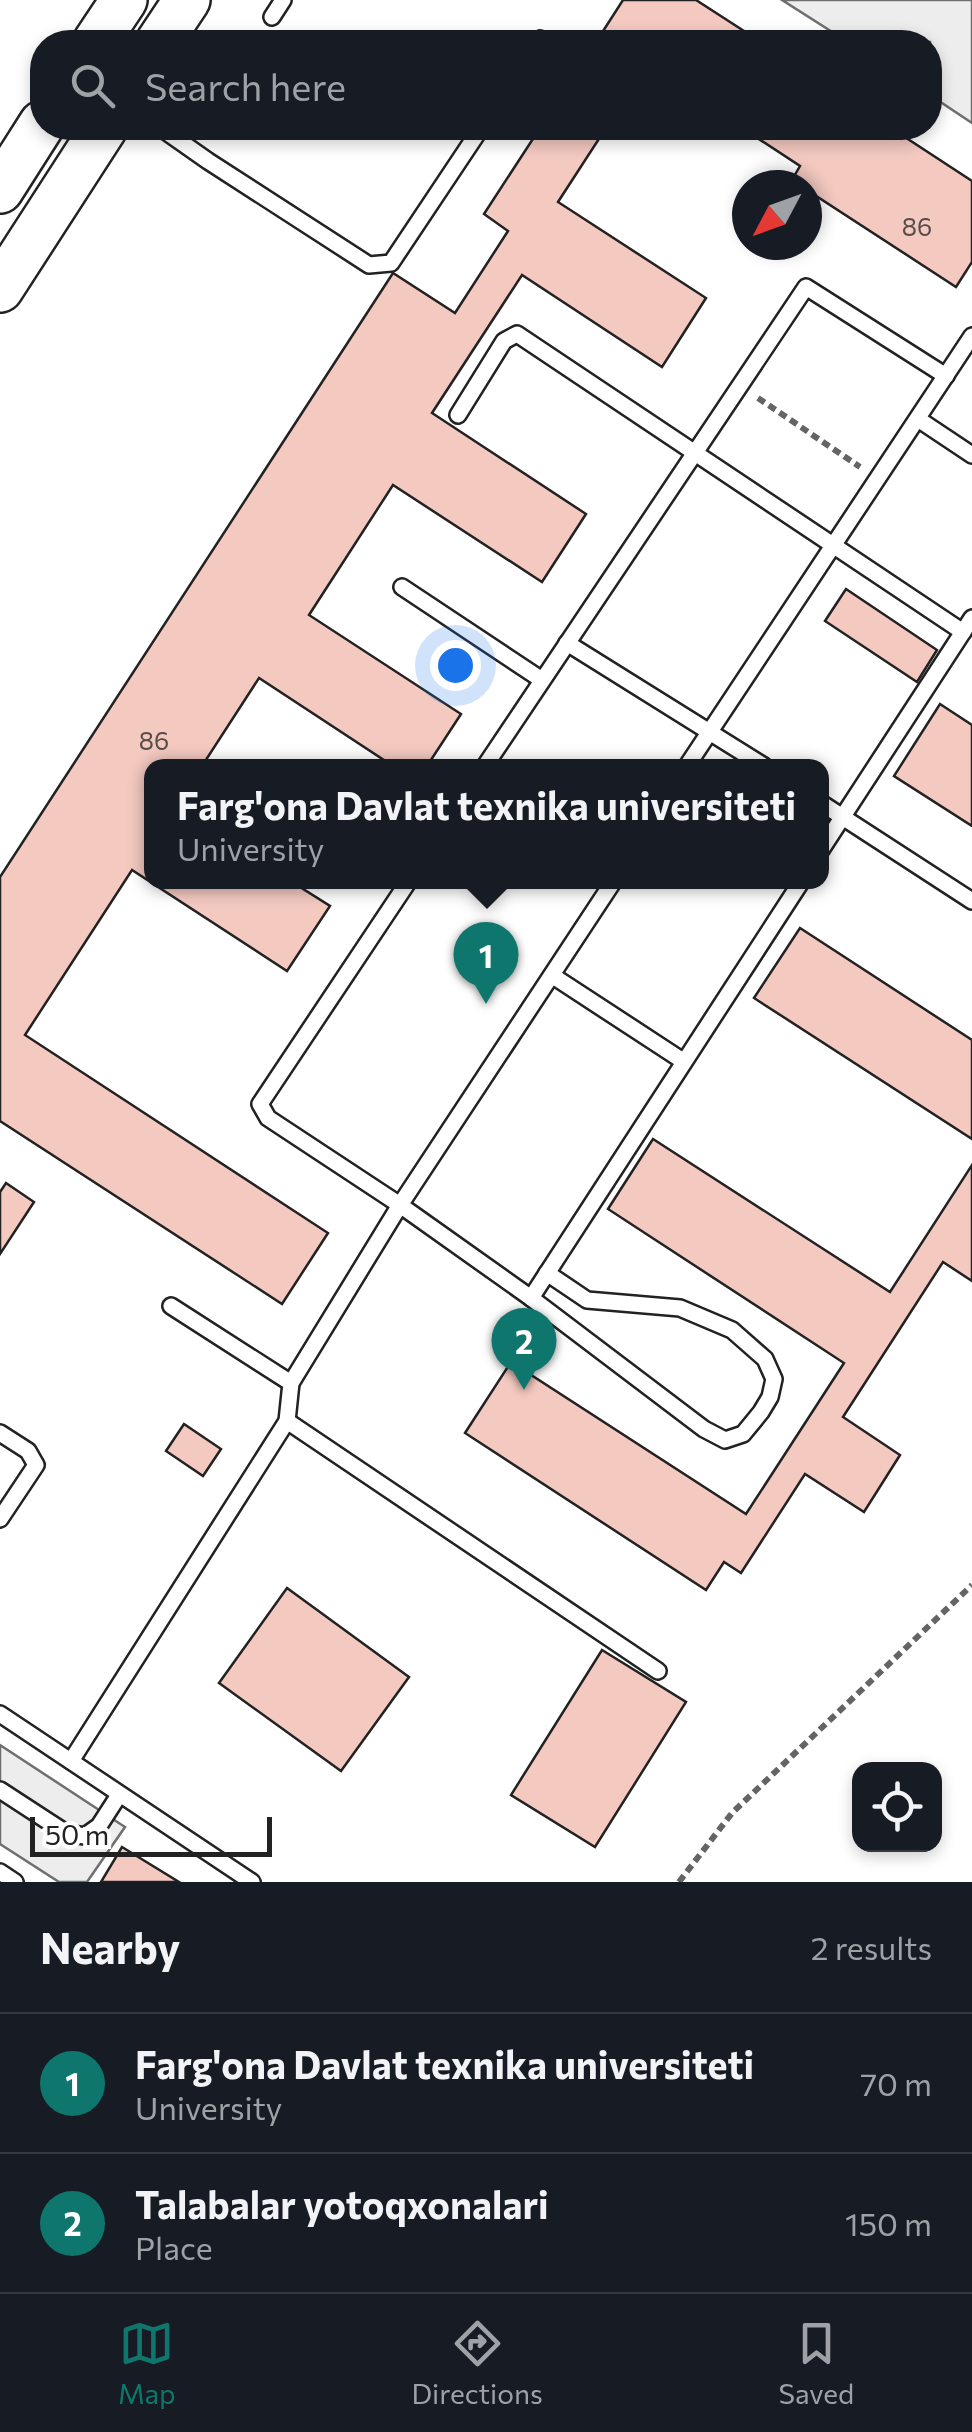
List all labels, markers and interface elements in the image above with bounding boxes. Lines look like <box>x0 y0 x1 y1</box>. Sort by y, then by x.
search box <box>30 30 942 140</box>
icon: search <box>65 58 120 113</box>
text: Search here <box>145 62 346 109</box>
north arrow <box>732 170 822 260</box>
house number: 86 <box>902 211 932 241</box>
your location <box>430 640 481 691</box>
house number: 86 <box>139 725 169 755</box>
popup <box>144 759 829 889</box>
text: Farg'ona Davlat texnika universiteti <box>177 781 796 828</box>
text: University <box>177 828 324 868</box>
pin: 1 <box>454 922 518 1004</box>
pin: 2 <box>492 1308 556 1390</box>
map controls <box>852 1762 942 1852</box>
button: locate <box>852 1762 942 1852</box>
scale bar <box>30 1812 272 1856</box>
text: 50 m <box>45 1817 109 1851</box>
text: Nearby <box>40 1921 180 1973</box>
text: 2 results <box>811 1927 932 1967</box>
text: Farg'ona Davlat texnika universiteti <box>135 2040 754 2087</box>
text: 1 <box>65 2063 80 2103</box>
text: 70 m <box>860 2063 932 2103</box>
text: University <box>135 2087 282 2127</box>
text: Talabalar yotoqxonalari <box>135 2180 549 2227</box>
text: 2 <box>63 2203 82 2243</box>
text: 150 m <box>845 2203 932 2243</box>
text: Place <box>135 2227 213 2267</box>
tab: Map <box>118 2316 176 2410</box>
tab: Directions <box>411 2316 543 2410</box>
tab: Saved <box>779 2316 854 2410</box>

